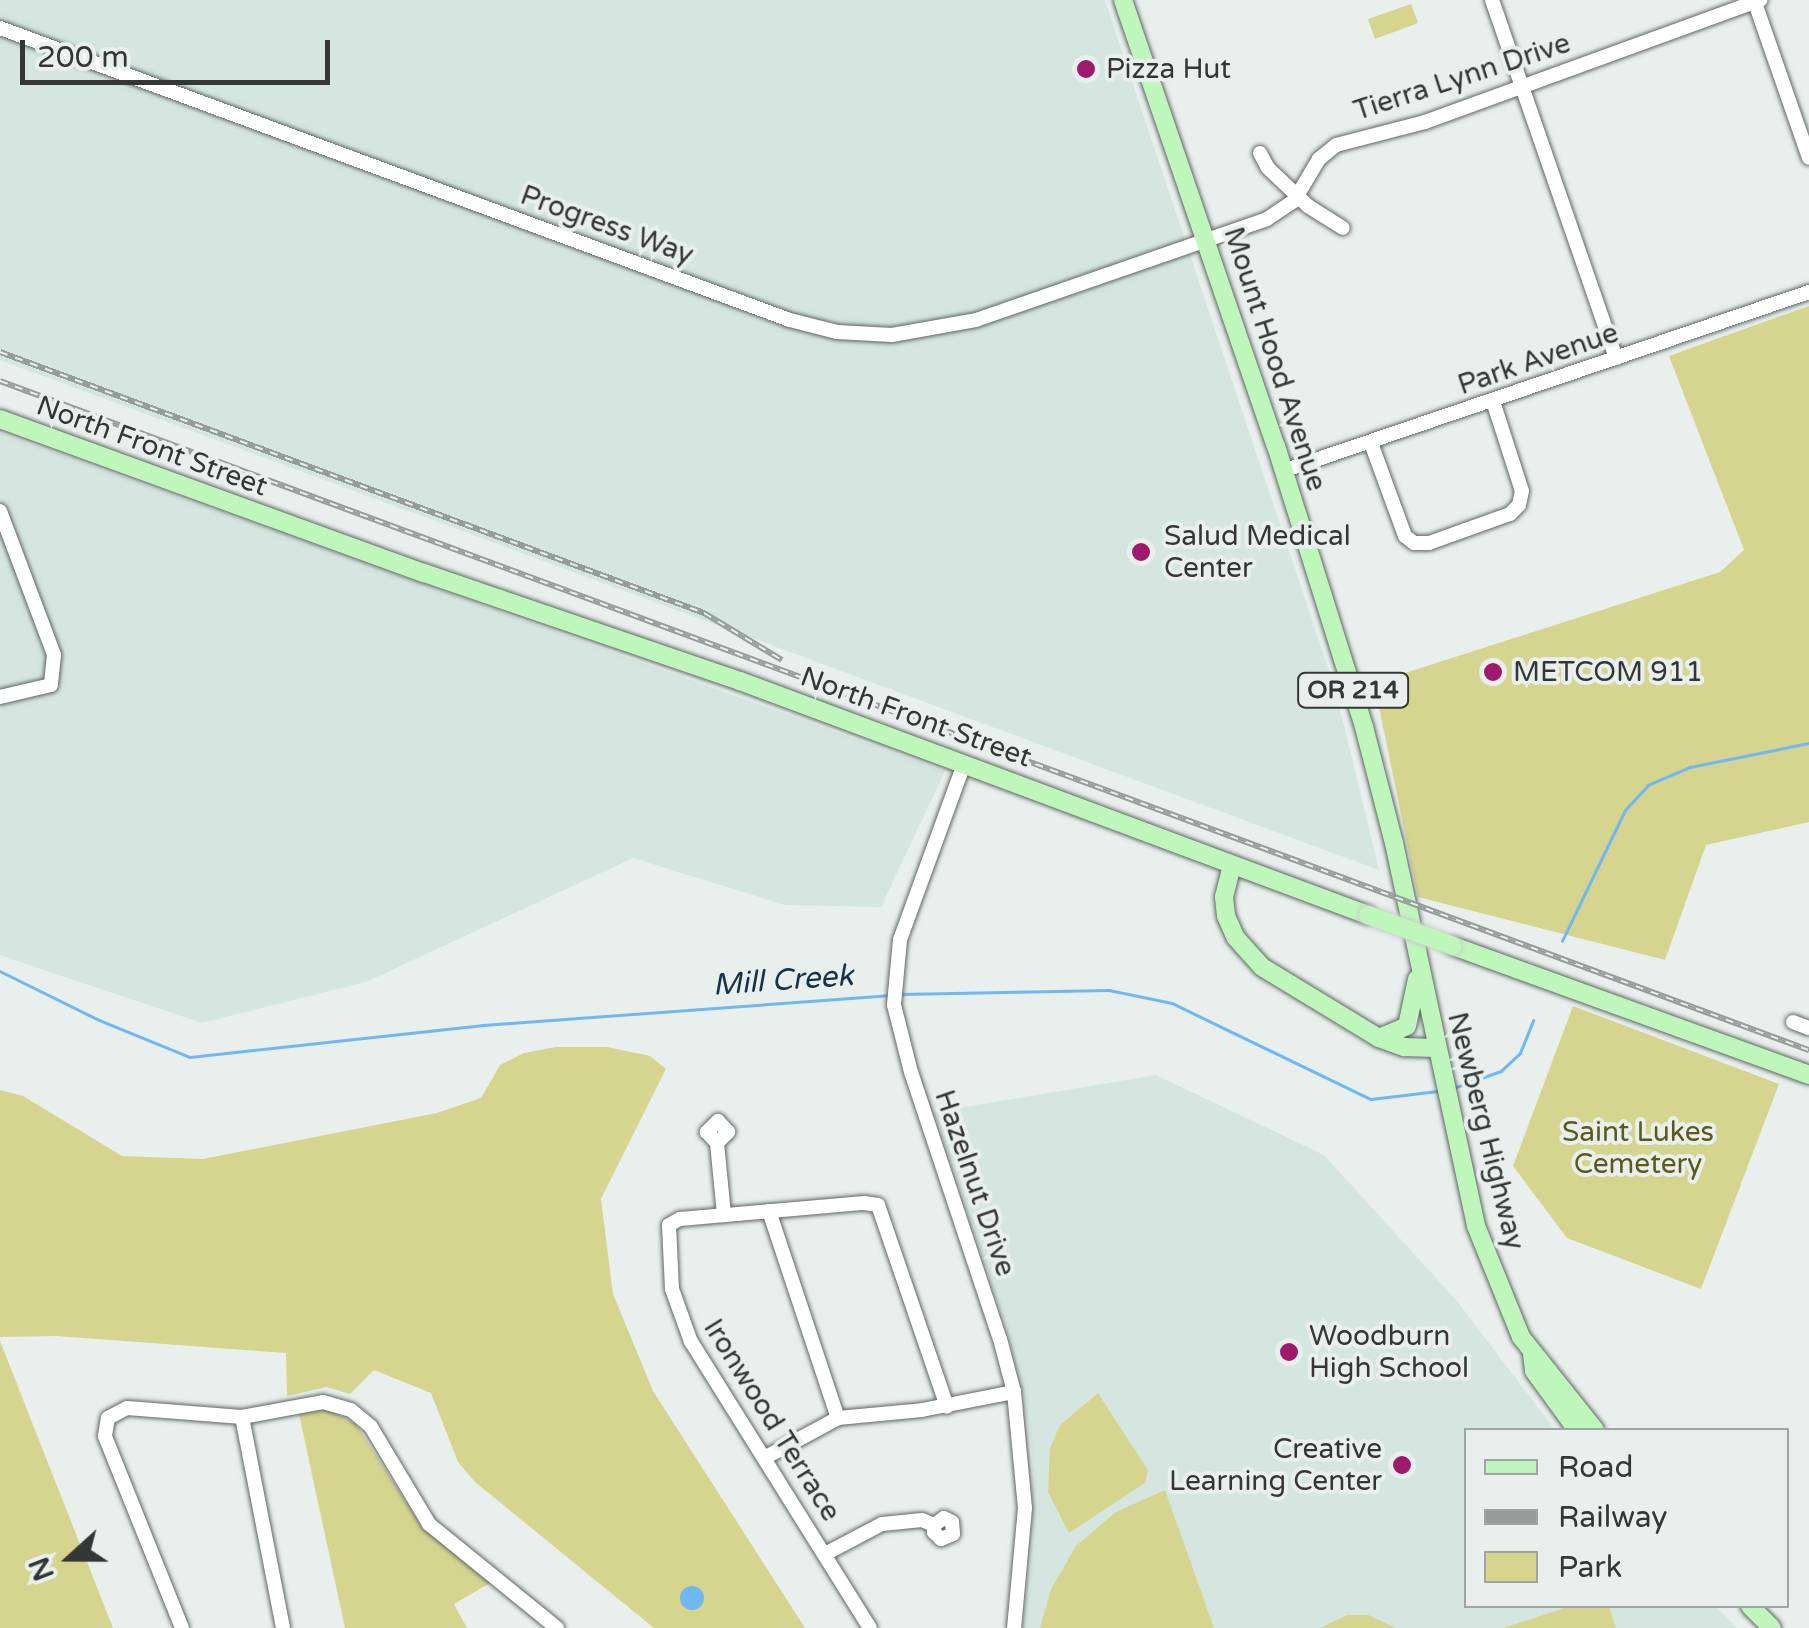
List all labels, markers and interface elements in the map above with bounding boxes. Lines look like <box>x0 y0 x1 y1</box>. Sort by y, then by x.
scale bar <box>25 20 335 82</box>
street label: Tierra Lynn Drive <box>1350 26 1574 128</box>
text: 200 m <box>37 39 129 76</box>
place label: Pizza Hut <box>1106 52 1231 86</box>
marker: Pizza Hut <box>1075 58 1097 80</box>
street label: Progress Way <box>516 178 698 272</box>
street label: Mount Hood Avenue <box>1216 223 1334 495</box>
street label: Park Avenue <box>1453 316 1623 402</box>
street label: North Front Street <box>32 389 272 503</box>
place label: Salud Medical Center <box>1164 519 1351 585</box>
marker: Salud Medical Center <box>1128 539 1154 565</box>
place label: METCOM 911 <box>1513 655 1703 689</box>
street label: North Front Street <box>796 660 1036 774</box>
marker: METCOM 911 <box>1482 661 1504 683</box>
road number: OR 214 <box>1296 670 1410 710</box>
water label: Mill Creek <box>711 958 855 1004</box>
street label: Newberg Highway <box>1440 1009 1532 1253</box>
street label: Hazelnut Drive <box>927 1086 1023 1280</box>
park label: Saint Lukes Cemetery <box>1562 1115 1714 1181</box>
street label: Ironwood Terrace <box>696 1313 848 1527</box>
place label: Woodburn High School <box>1309 1319 1469 1385</box>
marker: Woodburn High School <box>1278 1341 1300 1363</box>
legend <box>1464 1428 1789 1608</box>
place label: Creative Learning Center <box>1169 1432 1382 1498</box>
text: Road <box>1558 1449 1633 1486</box>
marker: Creative Learning Center <box>1391 1454 1413 1476</box>
text: Railway <box>1558 1499 1667 1536</box>
north arrow <box>20 1508 120 1608</box>
text: Park <box>1558 1549 1622 1586</box>
text: N <box>22 1552 62 1585</box>

